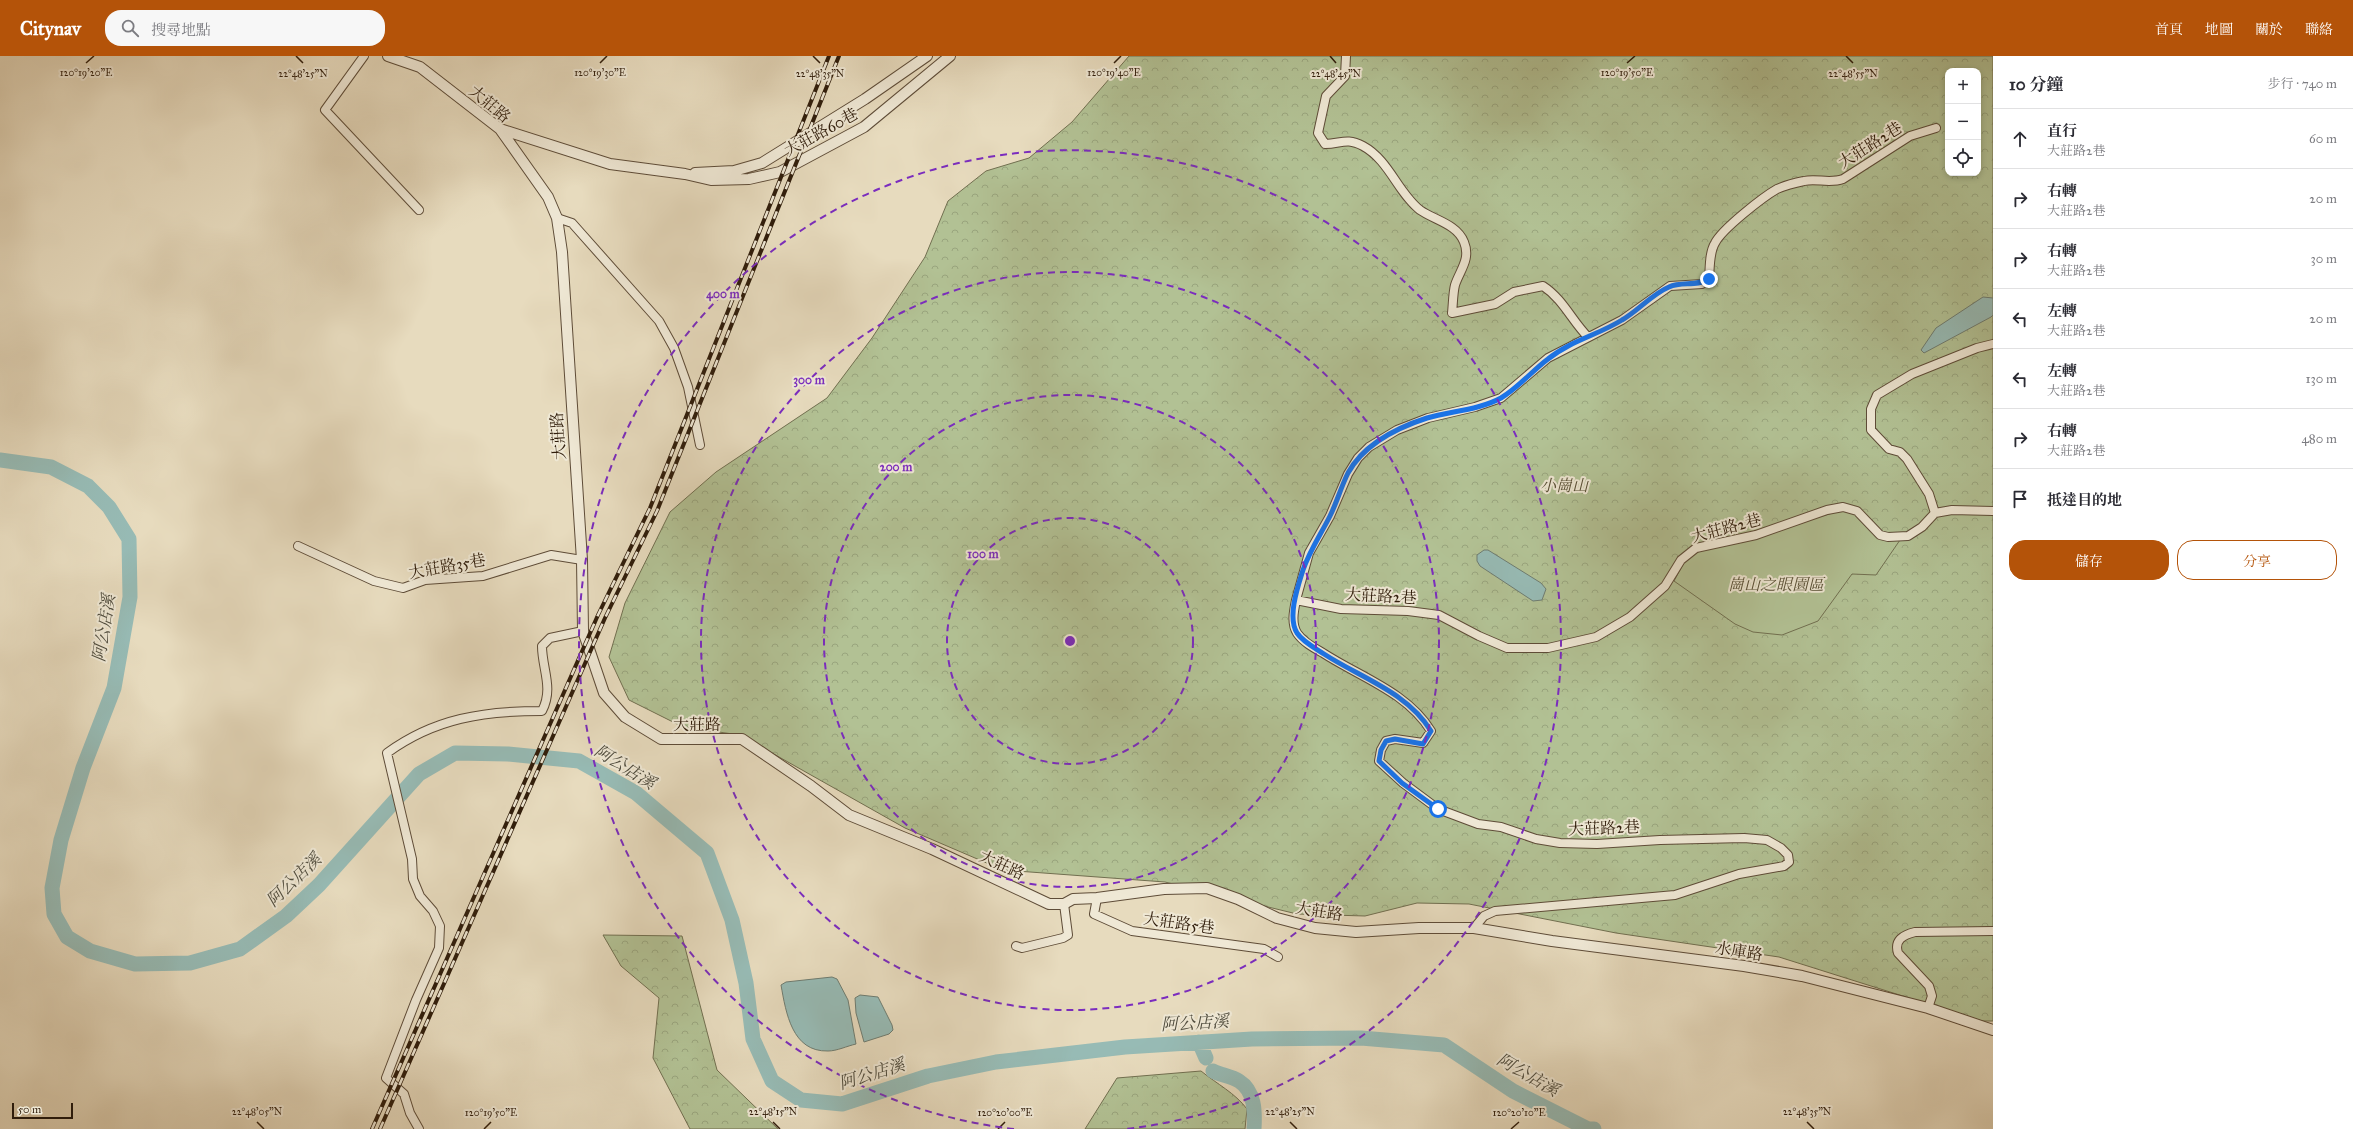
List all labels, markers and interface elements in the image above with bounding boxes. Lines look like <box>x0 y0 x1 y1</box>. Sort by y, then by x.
search box <box>105 10 385 46</box>
text: Citynav <box>20 17 81 40</box>
icon: search <box>119 17 141 39</box>
text: 搜尋地點 <box>151 21 211 39</box>
text: 首頁 <box>2155 21 2183 38</box>
text: 地圖 <box>2205 21 2233 38</box>
text: 關於 <box>2255 21 2283 38</box>
text: 聯絡 <box>2305 21 2333 38</box>
text: 120°19'20"E <box>60 67 112 79</box>
text: 120°19'30"E <box>574 67 626 79</box>
text: 120°19'40"E <box>1087 67 1141 79</box>
text: 120°19'50"E <box>1601 67 1653 79</box>
text: 22°48'25"N <box>278 68 328 80</box>
text: 22°48'35"N <box>796 68 845 80</box>
text: 22°48'45"N <box>1311 68 1362 80</box>
text: 22°48'55"N <box>1828 68 1878 80</box>
map controls <box>1945 68 1981 176</box>
button: + <box>1945 68 1981 104</box>
text: 10 分鐘 <box>2009 74 2063 95</box>
text: 步行 · 740 m <box>2267 76 2337 92</box>
street label: 大莊路 <box>466 81 514 127</box>
street label: 大莊路60巷 <box>781 104 861 160</box>
button: − <box>1945 104 1981 140</box>
street label: 大莊路2巷 <box>1834 118 1906 172</box>
text: 直行 <box>2047 122 2077 140</box>
icon: ahead <box>2009 128 2031 150</box>
text: 60 m <box>2309 131 2337 147</box>
button: locate <box>1945 140 1981 176</box>
text: 大莊路2巷 <box>2047 143 2105 159</box>
text: 右轉 <box>2047 182 2077 200</box>
icon: right <box>2009 188 2031 210</box>
text: 20 m <box>2309 191 2337 207</box>
text: 大莊路2巷 <box>2047 203 2105 219</box>
text: 右轉 <box>2047 242 2077 260</box>
icon: right <box>2009 248 2031 270</box>
text: 30 m <box>2311 251 2337 267</box>
text: 大莊路2巷 <box>2047 263 2105 279</box>
route end <box>1700 270 1718 288</box>
text: 400 m <box>706 287 741 302</box>
text: 左轉 <box>2047 302 2077 320</box>
icon: left <box>2009 308 2031 330</box>
text: 20 m <box>2309 311 2337 327</box>
text: 大莊路2巷 <box>2047 323 2105 339</box>
text: 左轉 <box>2047 362 2077 380</box>
icon: left <box>2009 368 2031 390</box>
text: 130 m <box>2305 371 2337 387</box>
text: 300 m <box>793 373 826 388</box>
text: 大莊路2巷 <box>2047 383 2105 399</box>
street label: 大莊路 <box>547 411 569 461</box>
text: 右轉 <box>2047 422 2077 440</box>
icon: right <box>2009 428 2031 450</box>
text: 480 m <box>2302 431 2337 447</box>
text: 大莊路2巷 <box>2047 443 2105 459</box>
text: 200 m <box>880 460 913 474</box>
park label: 小崗山 <box>1540 476 1590 495</box>
icon: arrive <box>2009 488 2031 510</box>
text: 抵達目的地 <box>2047 491 2122 509</box>
street label: 大莊路2巷 <box>1689 510 1763 546</box>
button: 儲存 <box>2009 540 2169 580</box>
button: 分享 <box>2177 540 2337 580</box>
text: 100 m <box>967 547 1000 561</box>
street label: 大莊路35巷 <box>407 550 487 582</box>
park label: 崗山之眼園區 <box>1728 575 1826 594</box>
street label: 大莊路2巷 <box>1345 585 1417 607</box>
water label: 阿公店溪 <box>88 591 120 663</box>
centre of rings <box>1063 634 1077 648</box>
street label: 大莊路 <box>673 715 721 734</box>
water label: 阿公店溪 <box>591 740 661 795</box>
route start <box>1429 800 1447 818</box>
street label: 大莊路2巷 <box>1568 817 1640 839</box>
street label: 大莊路 <box>976 846 1028 884</box>
water label: 阿公店溪 <box>262 847 327 911</box>
street label: 大莊路 <box>1294 898 1344 924</box>
street label: 大莊路5巷 <box>1142 909 1216 937</box>
street label: 水庫路 <box>1714 938 1764 964</box>
water label: 阿公店溪 <box>1160 1011 1232 1035</box>
water label: 阿公店溪 <box>1493 1049 1564 1102</box>
water label: 阿公店溪 <box>836 1053 909 1094</box>
scale bar <box>12 1101 73 1120</box>
text: 50 m <box>18 1103 41 1116</box>
text: 22°48'05"N <box>232 1106 283 1118</box>
text: 22°48'15"N <box>749 1106 798 1118</box>
text: 22°48'25"N <box>1265 1106 1315 1118</box>
text: 22°48'35"N <box>1783 1106 1832 1118</box>
text: 120°19'50"E <box>465 1107 517 1119</box>
text: 120°20'00"E <box>977 1107 1033 1119</box>
text: 120°20'10"E <box>1492 1107 1546 1119</box>

